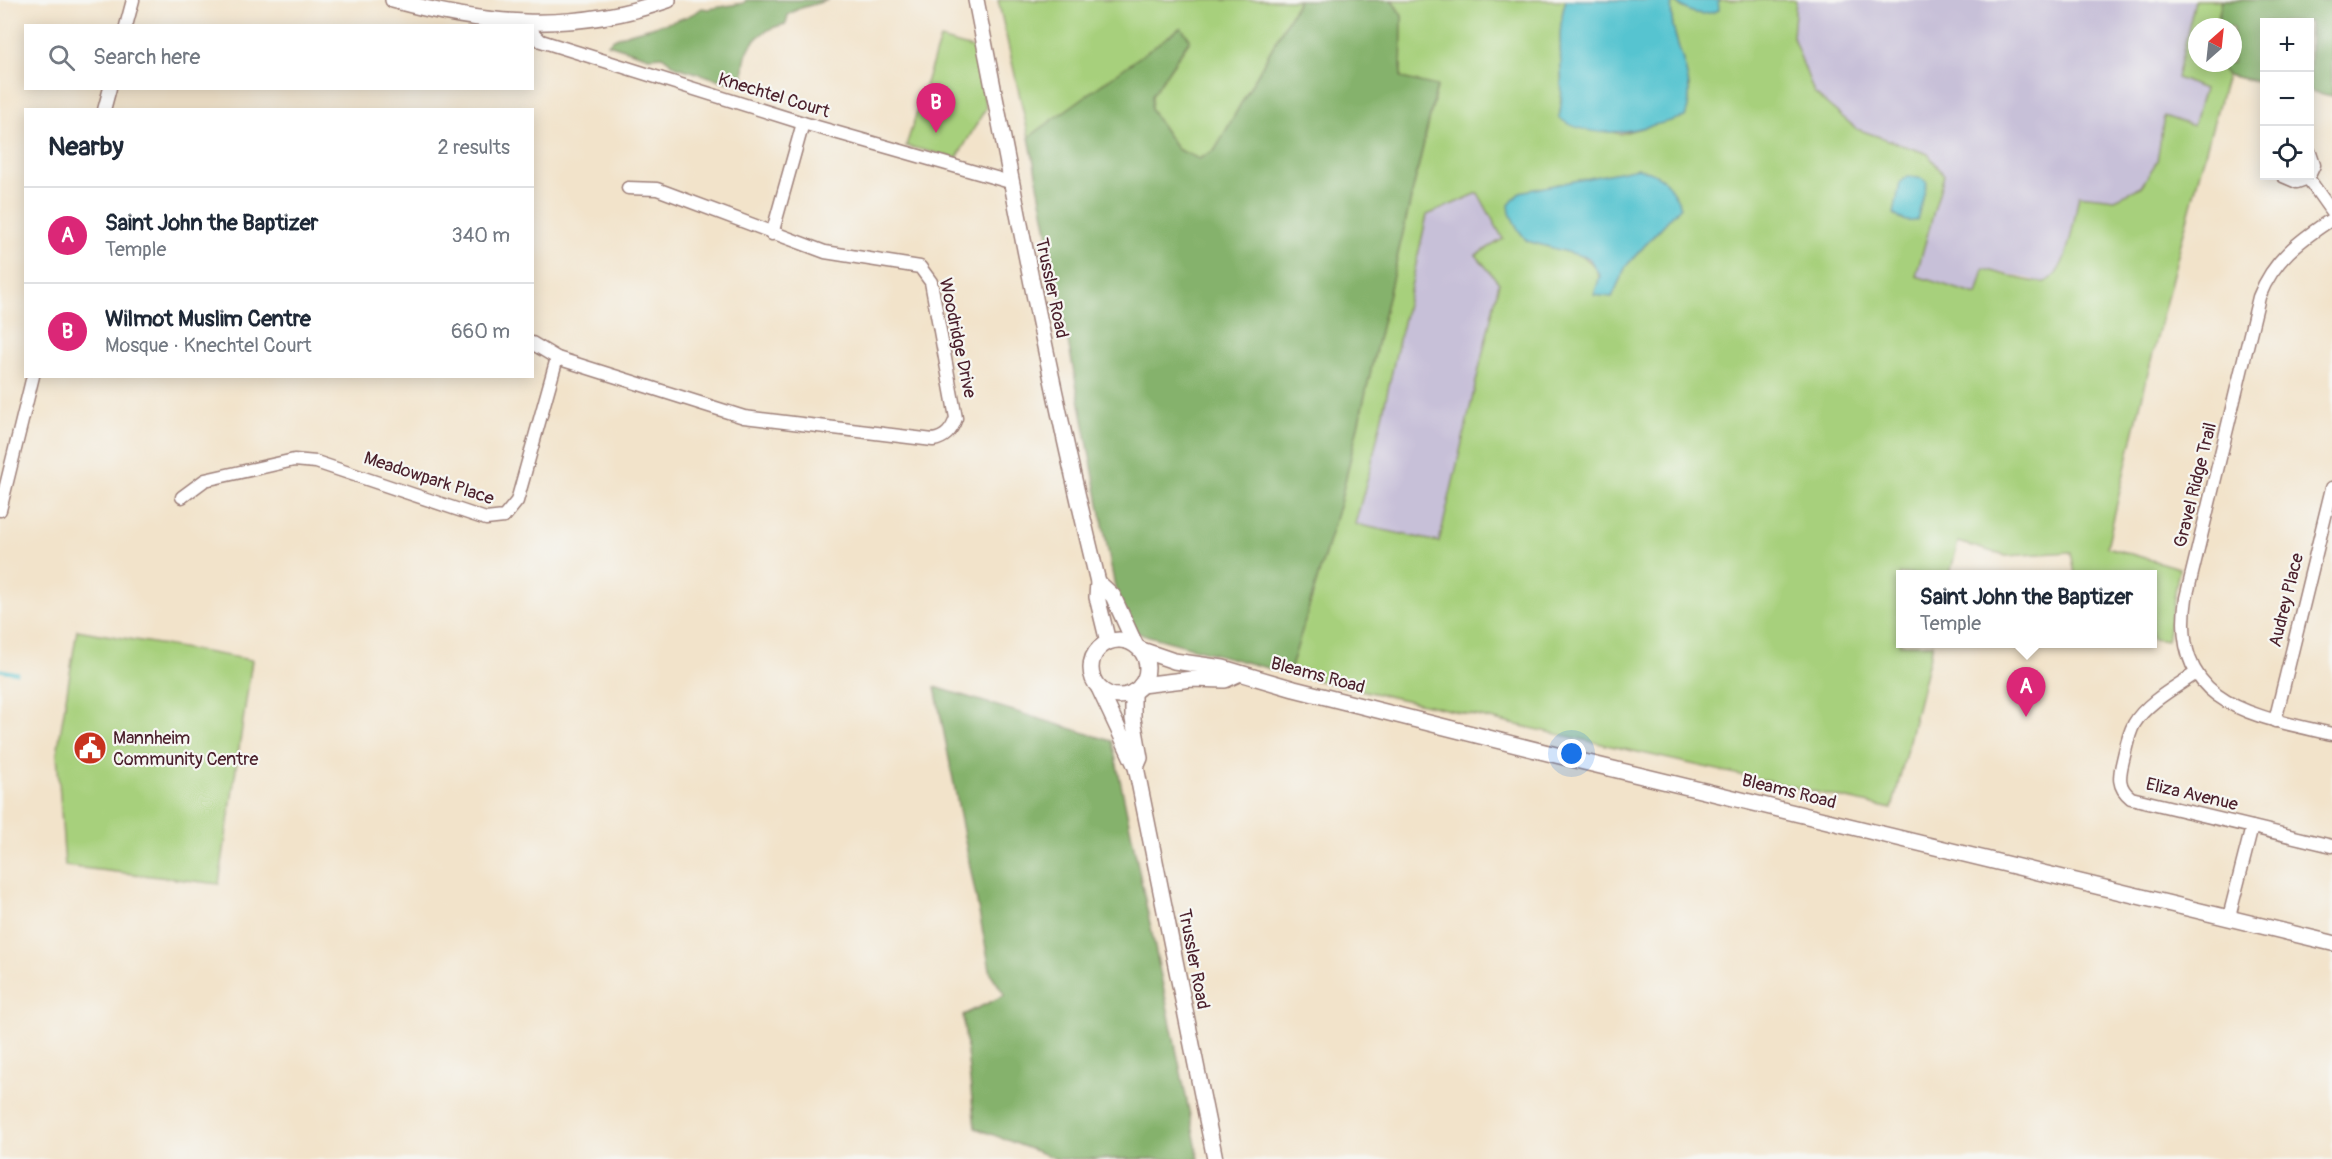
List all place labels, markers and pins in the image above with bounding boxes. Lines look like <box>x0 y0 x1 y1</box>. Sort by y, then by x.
pin: B <box>916 84 956 133</box>
pin: A <box>2006 668 2046 717</box>
place label: Mannheim Community Centre <box>113 727 258 771</box>
public building icon: Mannheim Community Centre <box>72 730 108 766</box>

